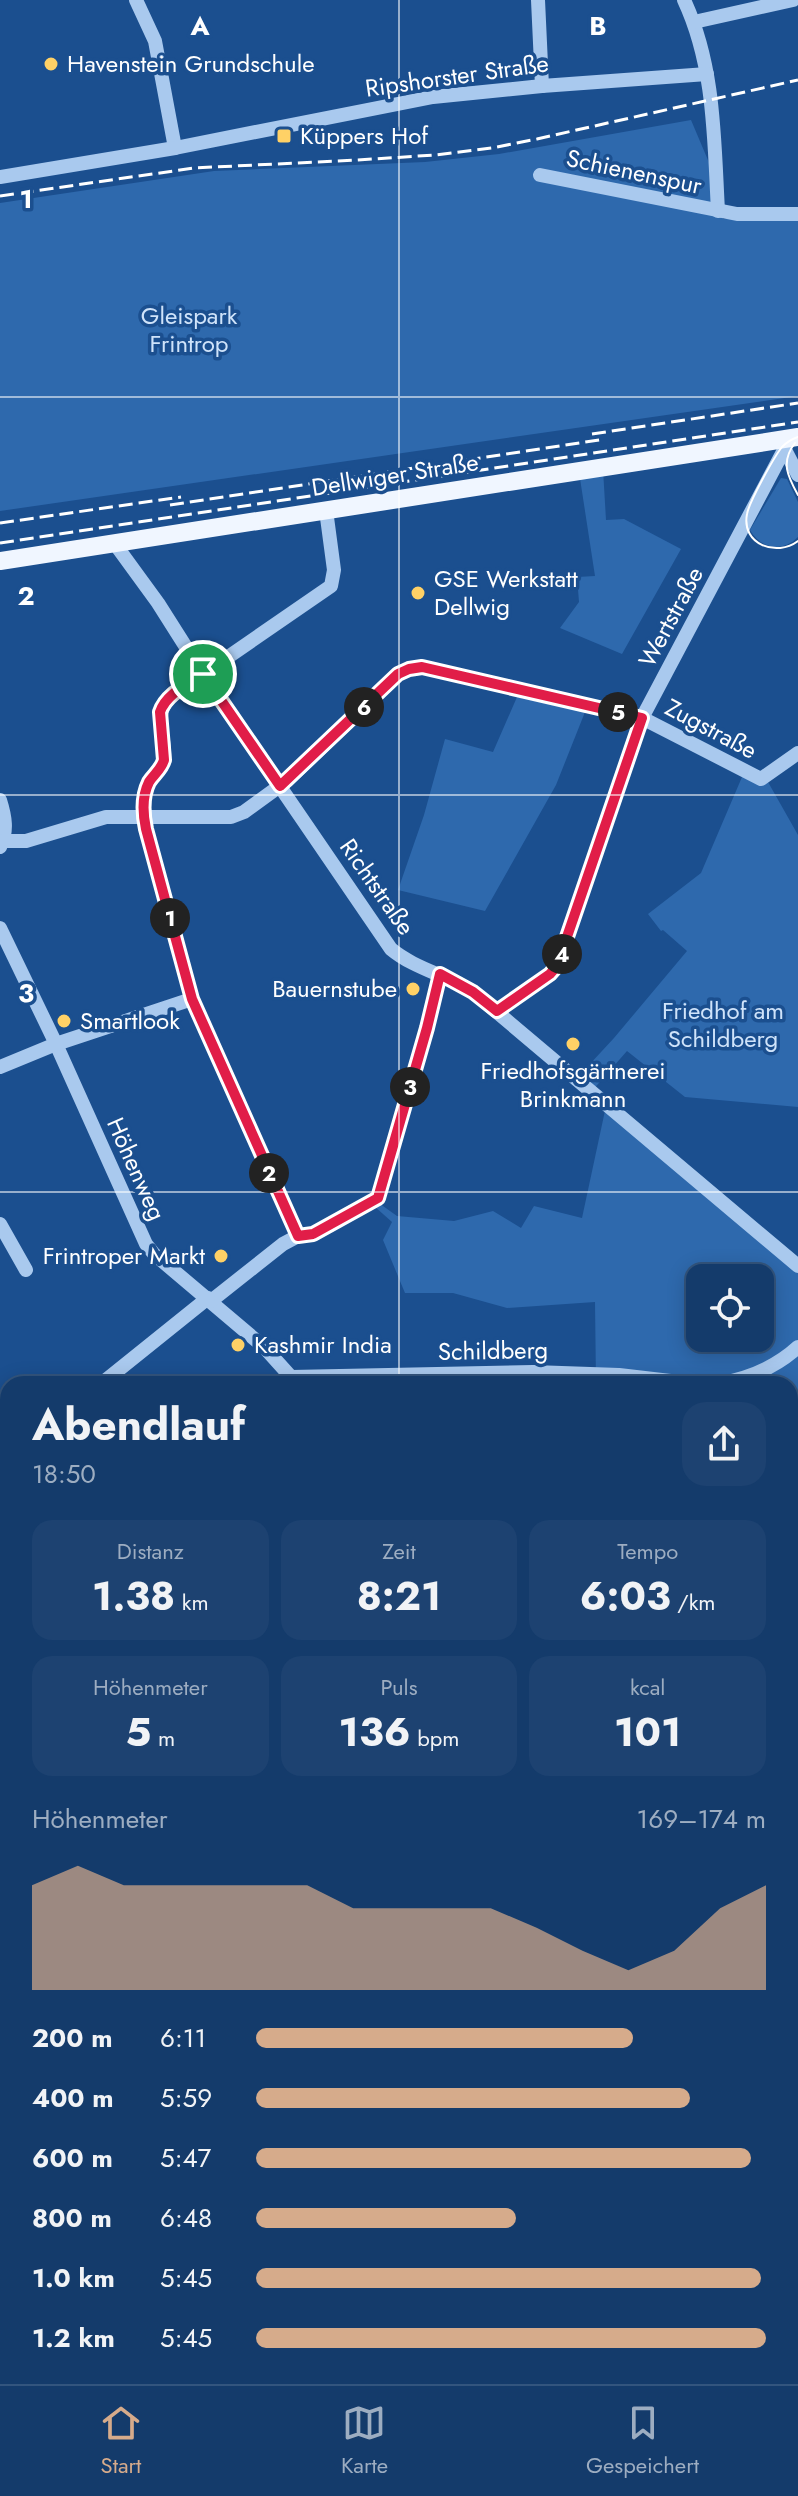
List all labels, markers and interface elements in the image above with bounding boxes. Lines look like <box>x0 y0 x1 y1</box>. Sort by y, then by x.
text: A <box>189 7 210 45</box>
text: B <box>589 7 607 45</box>
street label: Ripshorster Straße <box>363 45 551 106</box>
place label: Havenstein Grundschule <box>67 46 315 81</box>
marker: Havenstein Grundschule <box>42 55 60 73</box>
place label: Küppers Hof <box>300 118 429 153</box>
marker: Küppers Hof <box>275 127 293 145</box>
street label: Schienenspur <box>563 140 706 203</box>
text: 1 <box>19 180 33 218</box>
park label: Gleispark Frintrop <box>141 298 238 361</box>
street label: Dellwiger Straße <box>309 444 481 505</box>
street label: Wertstraße <box>629 560 712 673</box>
place label: GSE Werkstatt Dellwig <box>434 561 578 624</box>
text: 2 <box>17 577 35 615</box>
marker: GSE Werkstatt Dellwig <box>409 584 427 602</box>
pin <box>169 640 237 708</box>
icon: arrive <box>181 652 225 696</box>
pin: 6 <box>344 687 384 727</box>
street label: Zugstraße <box>659 690 764 767</box>
text: 6 <box>357 691 371 723</box>
pin: 5 <box>598 692 638 732</box>
text: 5 <box>611 696 625 728</box>
street label: Richtstraße <box>331 831 423 942</box>
pin: 1 <box>150 898 190 938</box>
text: 1 <box>164 902 176 934</box>
pin: 4 <box>542 934 582 974</box>
text: 4 <box>554 938 570 970</box>
place label: Bauernstube <box>272 971 397 1006</box>
text: 3 <box>18 974 34 1012</box>
marker: Bauernstube <box>404 980 422 998</box>
park label: Friedhof am Schildberg <box>662 993 784 1056</box>
place label: Smartlook <box>80 1003 180 1038</box>
marker: Smartlook <box>55 1012 73 1030</box>
marker: Friedhofsgärtnerei Brinkmann <box>564 1035 582 1053</box>
place label: Friedhofsgärtnerei Brinkmann <box>480 1053 666 1116</box>
pin: 3 <box>390 1067 430 1107</box>
text: 3 <box>403 1071 417 1103</box>
street label: Höhenweg <box>98 1112 175 1226</box>
pin: 2 <box>249 1153 289 1193</box>
text: 2 <box>262 1157 276 1189</box>
place label: Frintroper Markt <box>43 1238 205 1273</box>
marker: Frintroper Markt <box>212 1247 230 1265</box>
map controls <box>686 1264 774 1352</box>
button: locate <box>686 1264 774 1352</box>
place label: Kashmir India <box>254 1327 392 1362</box>
street label: Schildberg <box>438 1332 548 1369</box>
marker: Kashmir India <box>229 1336 247 1354</box>
text: Abendlauf <box>32 1393 245 1457</box>
button: share <box>682 1402 766 1486</box>
text: 18:50 <box>32 1455 96 1493</box>
text: Distanz <box>117 1535 184 1567</box>
text: Zeit <box>382 1535 416 1567</box>
text: Tempo <box>617 1535 678 1567</box>
text: 1.38 <box>92 1567 175 1625</box>
text: 8:21 <box>357 1567 441 1625</box>
text: 6:03 <box>580 1567 671 1625</box>
text: km <box>175 1586 209 1618</box>
text: /km <box>671 1586 716 1618</box>
text: Höhenmeter <box>93 1671 208 1703</box>
text: Puls <box>380 1671 418 1703</box>
text: kcal <box>630 1671 665 1703</box>
text: 5 <box>126 1703 151 1761</box>
text: 136 <box>339 1703 411 1761</box>
text: 101 <box>614 1703 681 1761</box>
text: m <box>151 1722 175 1754</box>
text: bpm <box>411 1722 459 1754</box>
text: Höhenmeter <box>32 1800 168 1838</box>
text: 169–174 m <box>637 1800 766 1838</box>
text: 200 m <box>32 2019 113 2057</box>
text: 6:11 <box>160 2019 206 2057</box>
text: 400 m <box>32 2079 114 2117</box>
text: 5:59 <box>160 2079 212 2117</box>
text: 600 m <box>32 2139 113 2177</box>
text: 5:47 <box>160 2139 211 2177</box>
text: 800 m <box>32 2199 112 2237</box>
text: 6:48 <box>160 2199 212 2237</box>
text: 1.0 km <box>32 2259 115 2297</box>
text: 5:45 <box>160 2259 212 2297</box>
text: 1.2 km <box>32 2319 115 2357</box>
text: 5:45 <box>160 2319 212 2357</box>
tab: Start <box>99 2401 143 2481</box>
tab: Karte <box>341 2401 388 2481</box>
tab: Gespeichert <box>586 2401 699 2481</box>

